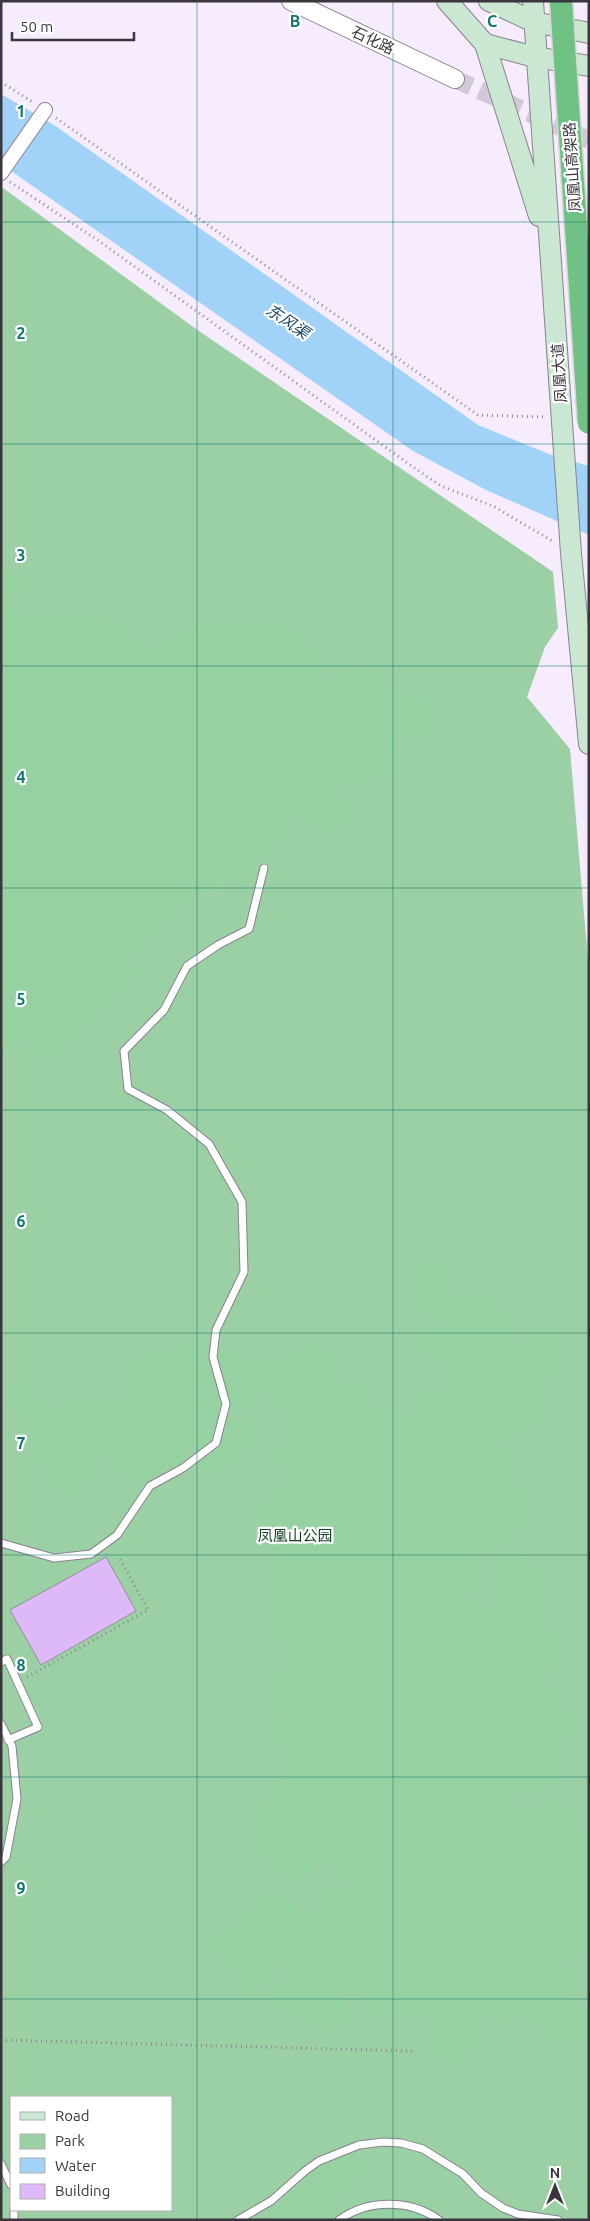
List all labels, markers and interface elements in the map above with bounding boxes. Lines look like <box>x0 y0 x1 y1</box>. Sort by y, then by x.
scale bar <box>12 10 135 42</box>
text: B <box>290 12 300 30</box>
text: C <box>487 12 497 30</box>
text: 50 m <box>20 18 53 35</box>
street label: 石化路 <box>349 23 397 57</box>
text: 1 <box>16 102 26 120</box>
street label: 凤凰山高架路 <box>560 122 584 212</box>
water label: 东风渠 <box>263 300 315 343</box>
text: 2 <box>16 324 26 342</box>
street label: 凤凰大道 <box>548 342 570 404</box>
text: 3 <box>16 546 26 564</box>
text: 4 <box>16 768 26 786</box>
text: 5 <box>16 990 26 1008</box>
text: 6 <box>16 1212 26 1230</box>
text: 7 <box>16 1434 26 1452</box>
park label: 凤凰山公园 <box>257 1527 333 1544</box>
text: 8 <box>16 1656 26 1674</box>
text: 9 <box>16 1879 26 1897</box>
legend <box>10 2096 172 2211</box>
text: Road <box>55 2107 90 2124</box>
text: Park <box>55 2132 85 2149</box>
text: Water <box>55 2157 96 2174</box>
north arrow <box>530 2161 580 2211</box>
text: N <box>550 2165 560 2181</box>
text: Building <box>55 2182 110 2199</box>

